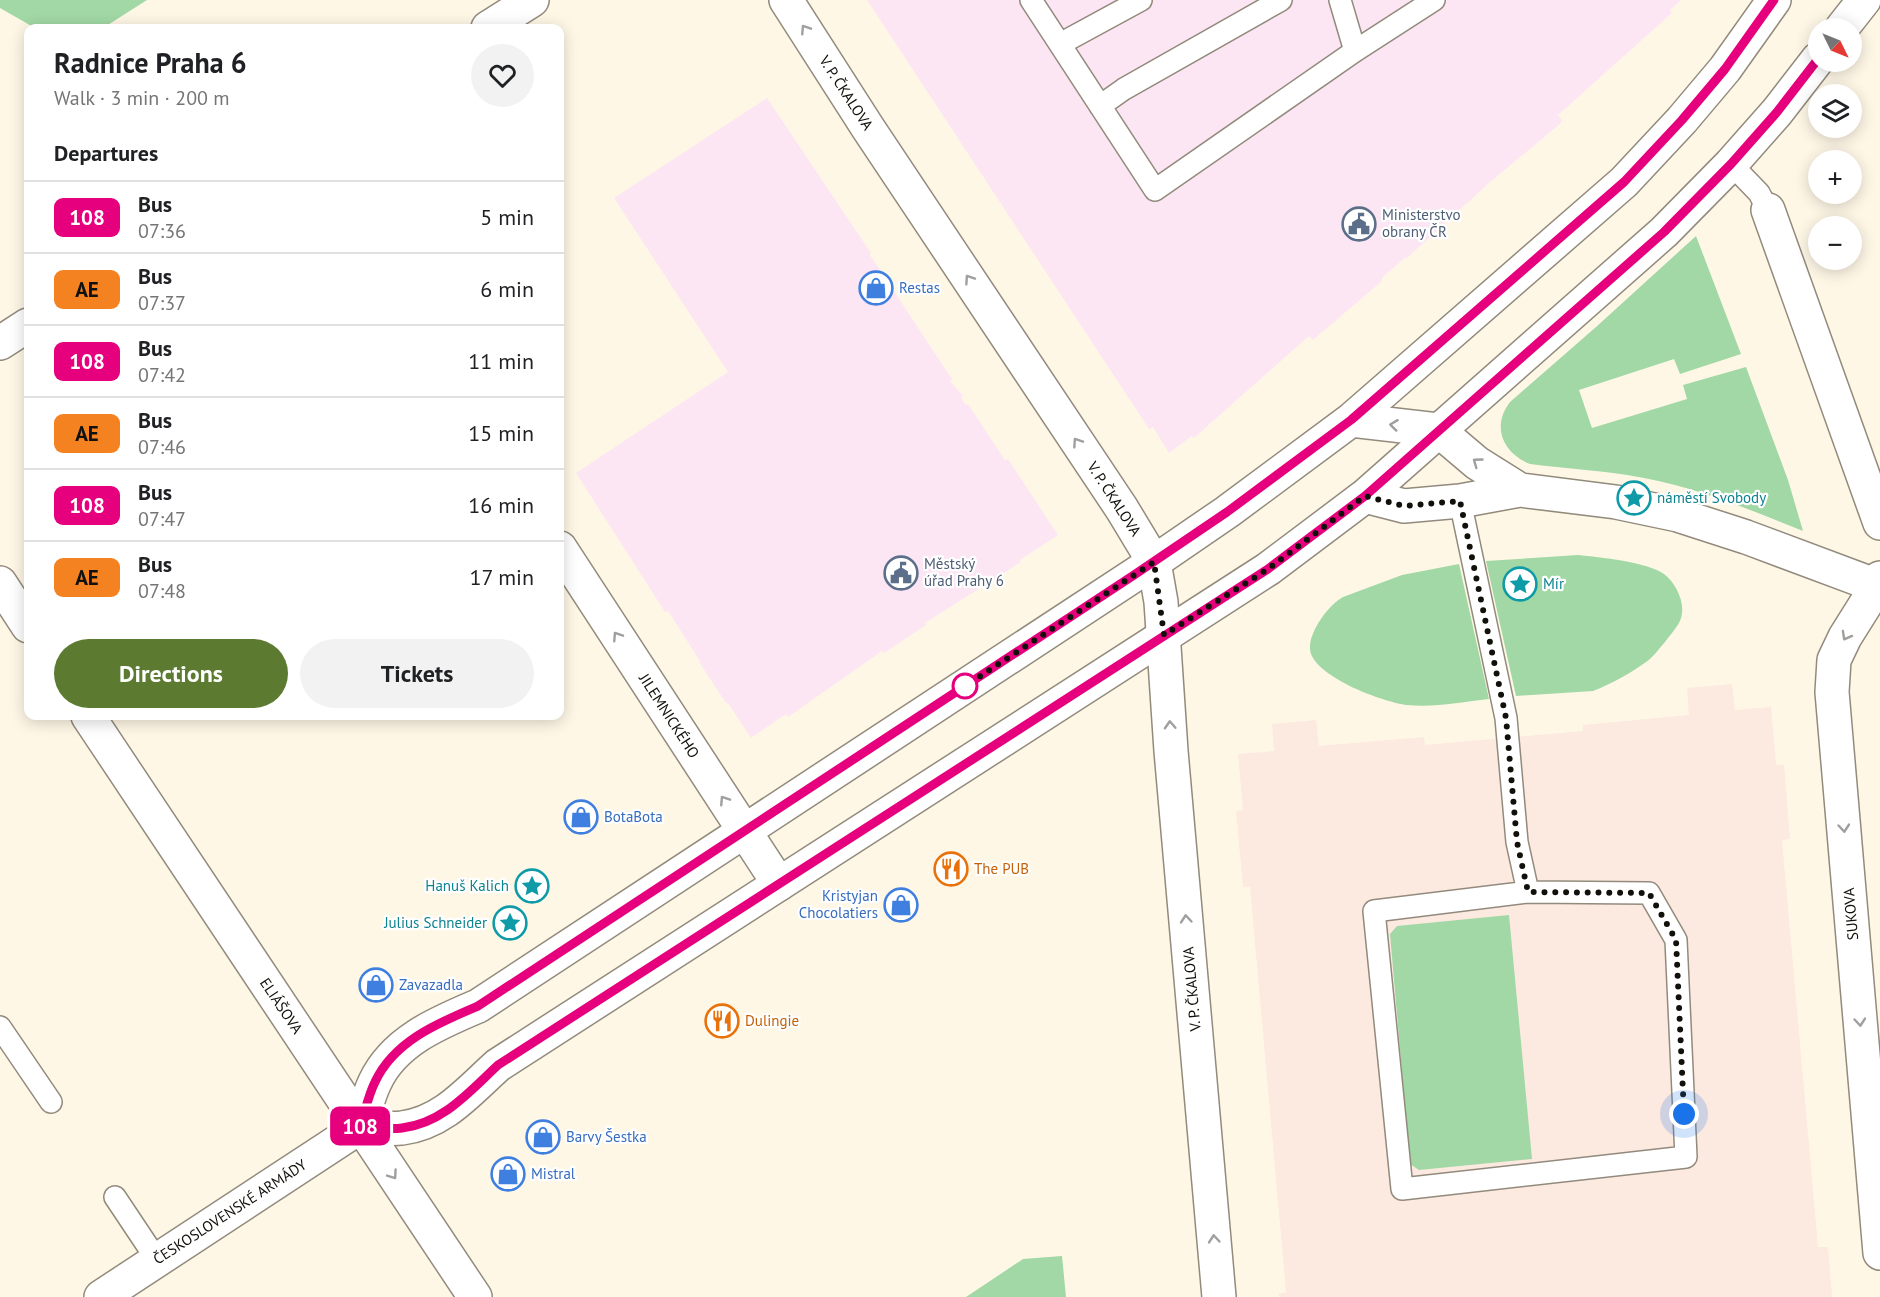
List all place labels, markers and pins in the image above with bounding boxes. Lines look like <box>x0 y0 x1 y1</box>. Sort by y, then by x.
place label: Ministerstvo obrany ČR <box>1382 205 1461 241</box>
public building icon: Ministerstvo obrany ČR <box>1341 206 1377 242</box>
shop icon: Restas <box>858 270 894 306</box>
place label: Restas <box>899 278 940 297</box>
place icon: náměstí Svobody <box>1616 480 1652 516</box>
place label: náměstí Svobody <box>1657 488 1766 507</box>
place label: Městský úřad Prahy 6 <box>924 554 1004 590</box>
public building icon: Městský úřad Prahy 6 <box>883 555 919 591</box>
place icon: Mír <box>1502 566 1538 602</box>
place label: Mír <box>1543 574 1564 593</box>
unlabelled marker <box>952 673 978 699</box>
shop icon: BotaBota <box>563 799 599 835</box>
place label: BotaBota <box>604 807 663 826</box>
restaurant icon: The PUB <box>933 851 969 887</box>
place label: The PUB <box>974 859 1029 878</box>
place icon: Hanuš Kalich <box>514 868 550 904</box>
place label: Hanuš Kalich <box>425 876 509 895</box>
place label: Kristyjan Chocolatiers <box>799 886 878 922</box>
shop icon: Kristyjan Chocolatiers <box>883 887 919 923</box>
place icon: Julius Schneider <box>492 905 528 941</box>
place label: Julius Schneider <box>383 913 487 932</box>
shop icon: Zavazadla <box>358 967 394 1003</box>
place label: Zavazadla <box>399 975 463 994</box>
restaurant icon: Dulingie <box>704 1003 740 1039</box>
place label: Dulingie <box>745 1011 799 1030</box>
shop icon: Barvy Šestka <box>525 1119 561 1155</box>
place label: Barvy Šestka <box>566 1127 647 1146</box>
shop icon: Mistral <box>490 1156 526 1192</box>
place label: Mistral <box>531 1164 576 1183</box>

